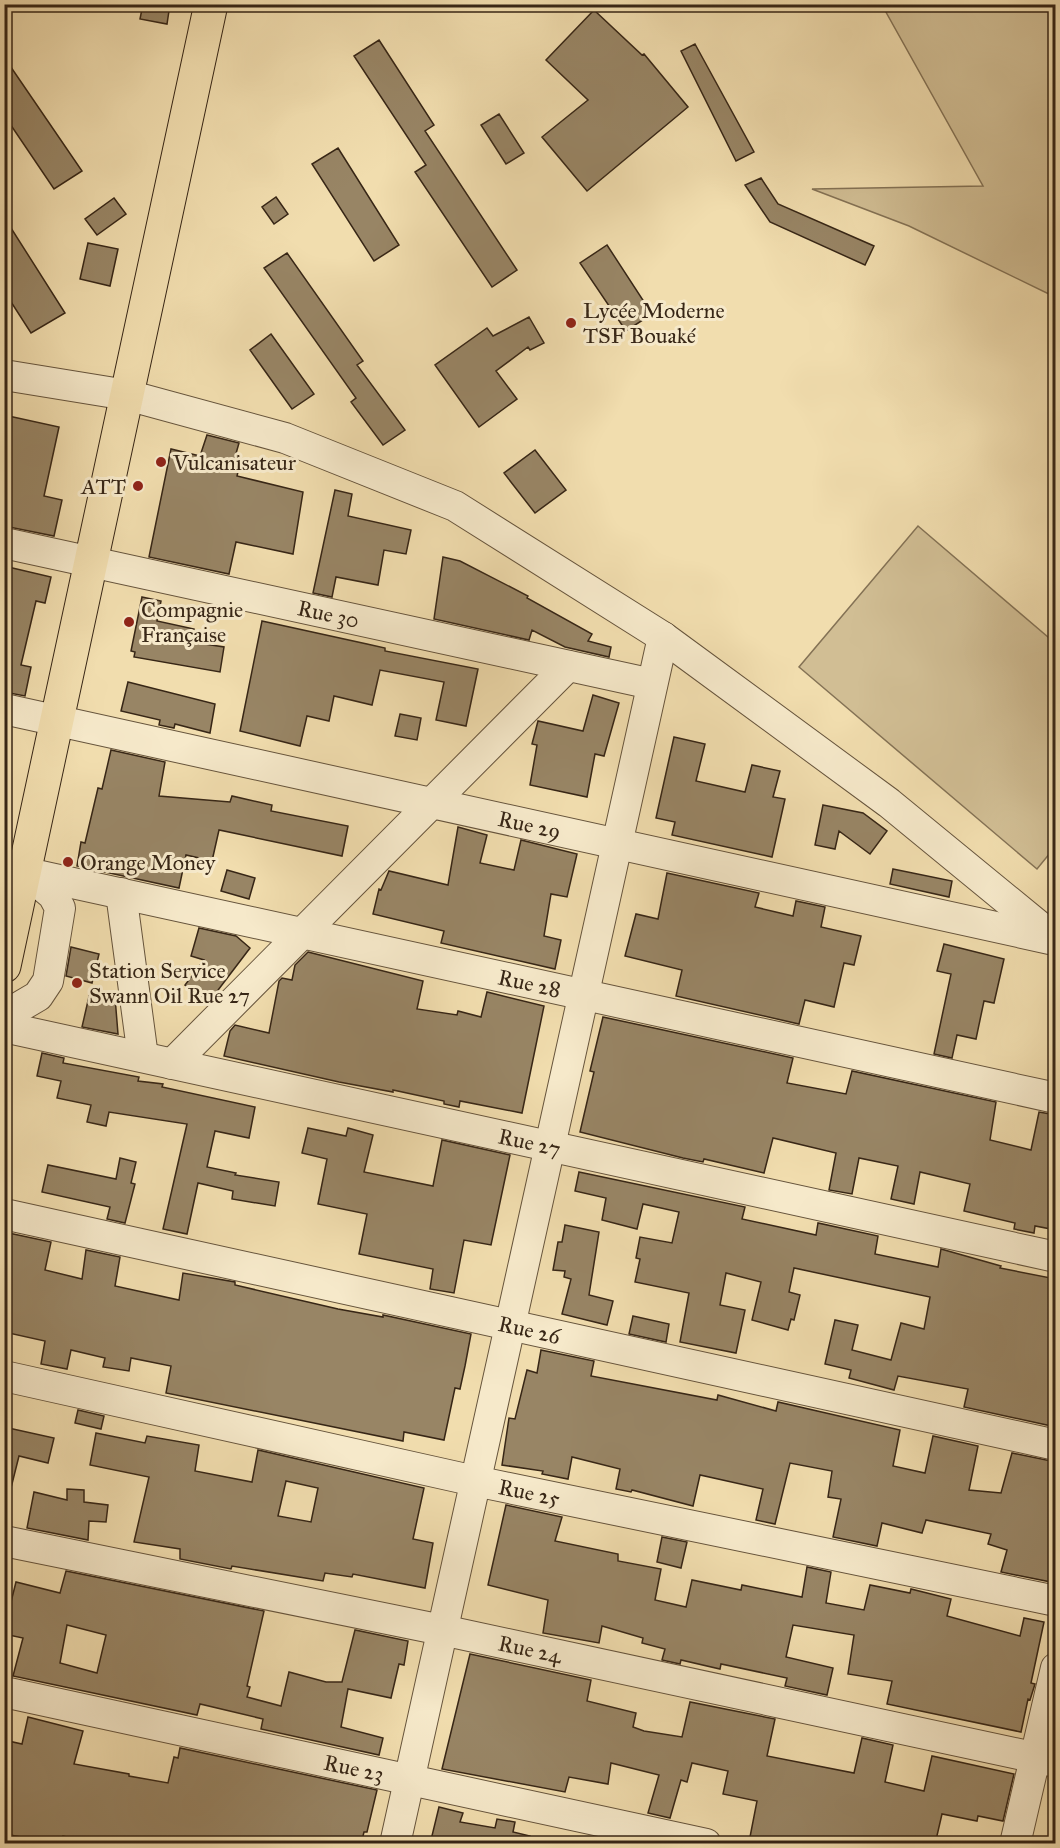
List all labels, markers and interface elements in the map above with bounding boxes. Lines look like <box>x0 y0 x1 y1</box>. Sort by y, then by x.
place label: Lycée Moderne TSF Bouaké <box>583 297 725 349</box>
marker: Lycée Moderne TSF Bouaké <box>564 316 578 330</box>
place label: Vulcanisateur <box>172 449 297 476</box>
marker: Vulcanisateur <box>154 455 168 469</box>
place label: ATT <box>80 473 126 500</box>
marker: ATT <box>131 479 145 493</box>
street label: Rue 30 <box>295 594 362 634</box>
place label: Compagnie Française <box>141 596 243 648</box>
marker: Compagnie Française <box>122 615 136 629</box>
street label: Rue 29 <box>495 805 563 845</box>
place label: Orange Money <box>80 849 216 876</box>
marker: Orange Money <box>61 855 75 869</box>
place label: Station Service Swann Oil Rue 27 <box>89 957 250 1009</box>
street label: Rue 28 <box>496 963 563 1003</box>
marker: Station Service Swann Oil Rue 27 <box>70 976 84 990</box>
street label: Rue 27 <box>496 1122 563 1162</box>
street label: Rue 26 <box>496 1310 564 1350</box>
street label: Rue 25 <box>496 1473 562 1512</box>
street label: Rue 24 <box>496 1629 565 1670</box>
street label: Rue 23 <box>321 1749 386 1788</box>

